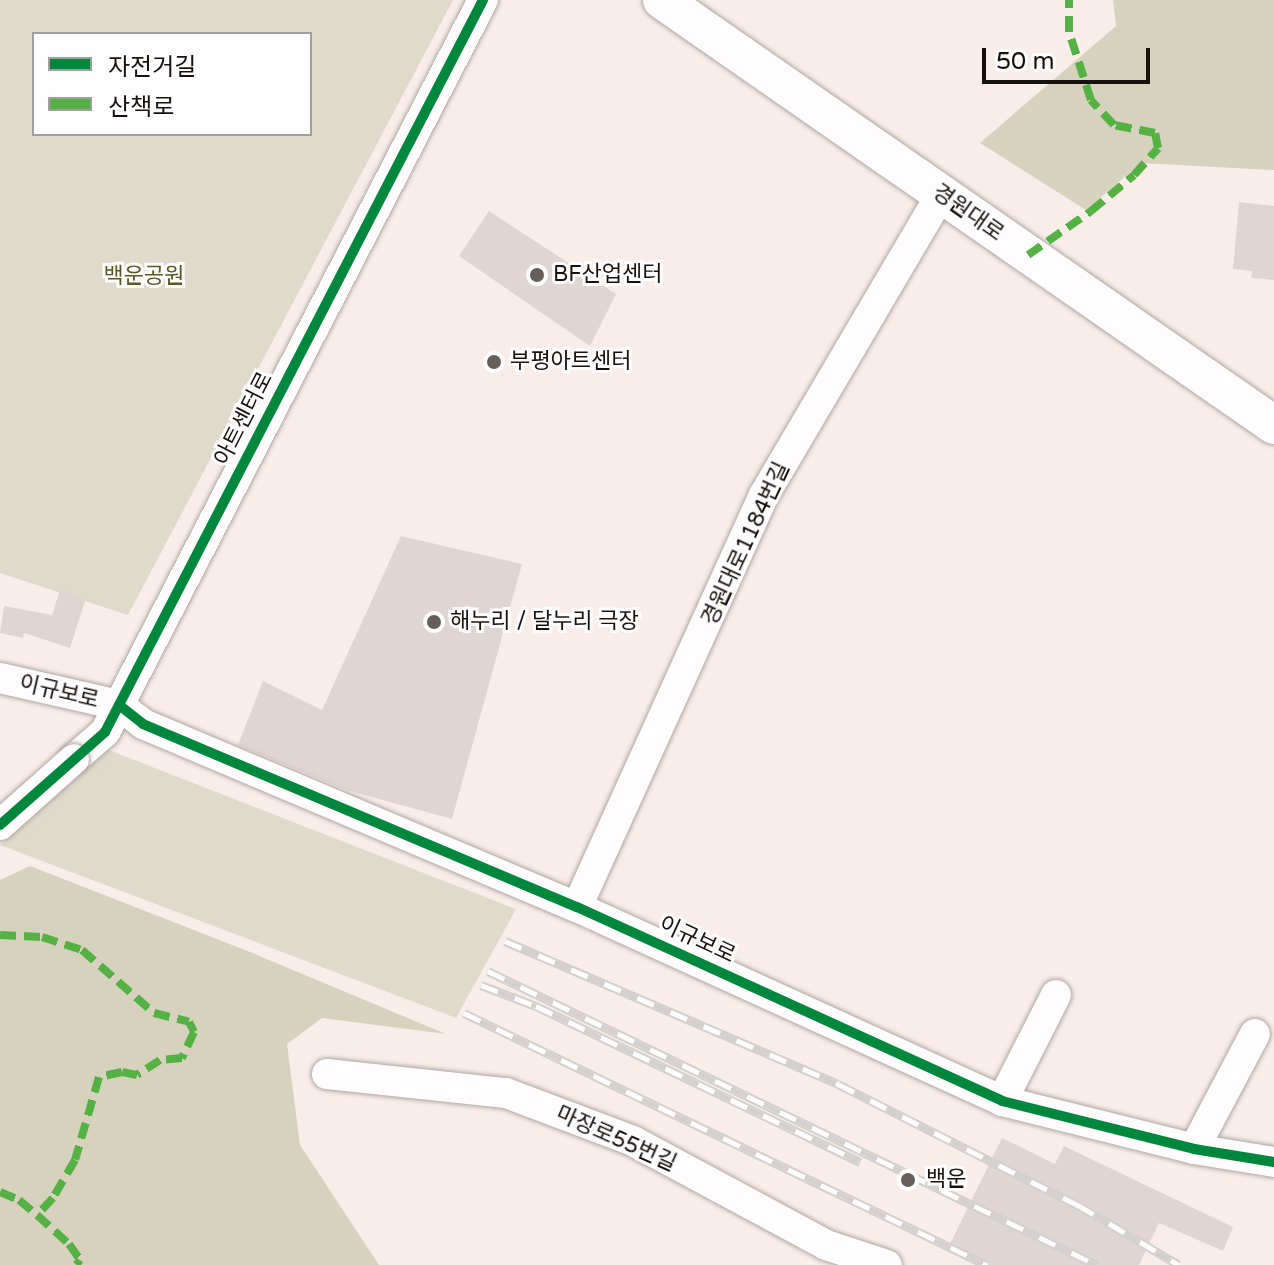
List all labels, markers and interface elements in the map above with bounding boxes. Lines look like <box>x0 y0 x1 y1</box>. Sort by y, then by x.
legend <box>32 32 312 136</box>
scale bar <box>986 32 1154 82</box>
text: 50 m <box>996 47 1054 76</box>
text: 자전거길 <box>108 53 196 82</box>
text: 산책로 <box>108 93 174 122</box>
street label: 경원대로 <box>927 179 1009 247</box>
place label: BF산업센터 <box>553 262 663 288</box>
park label: 백운공원 <box>104 264 184 290</box>
marker: BF산업센터 <box>528 266 546 284</box>
place label: 부평아트센터 <box>510 349 631 375</box>
marker: 부평아트센터 <box>485 353 503 371</box>
street label: 아트센터로 <box>209 368 279 470</box>
street label: 경원대로1184번길 <box>697 458 795 630</box>
place label: 해누리 / 달누리 극장 <box>450 609 639 635</box>
marker: 해누리 / 달누리 극장 <box>425 613 443 631</box>
street label: 이규보로 <box>17 670 101 714</box>
street label: 이규보로 <box>655 911 739 969</box>
street label: 마장로55번길 <box>552 1101 680 1177</box>
place label: 백운 <box>926 1167 966 1193</box>
marker: 백운 <box>897 1169 919 1191</box>

